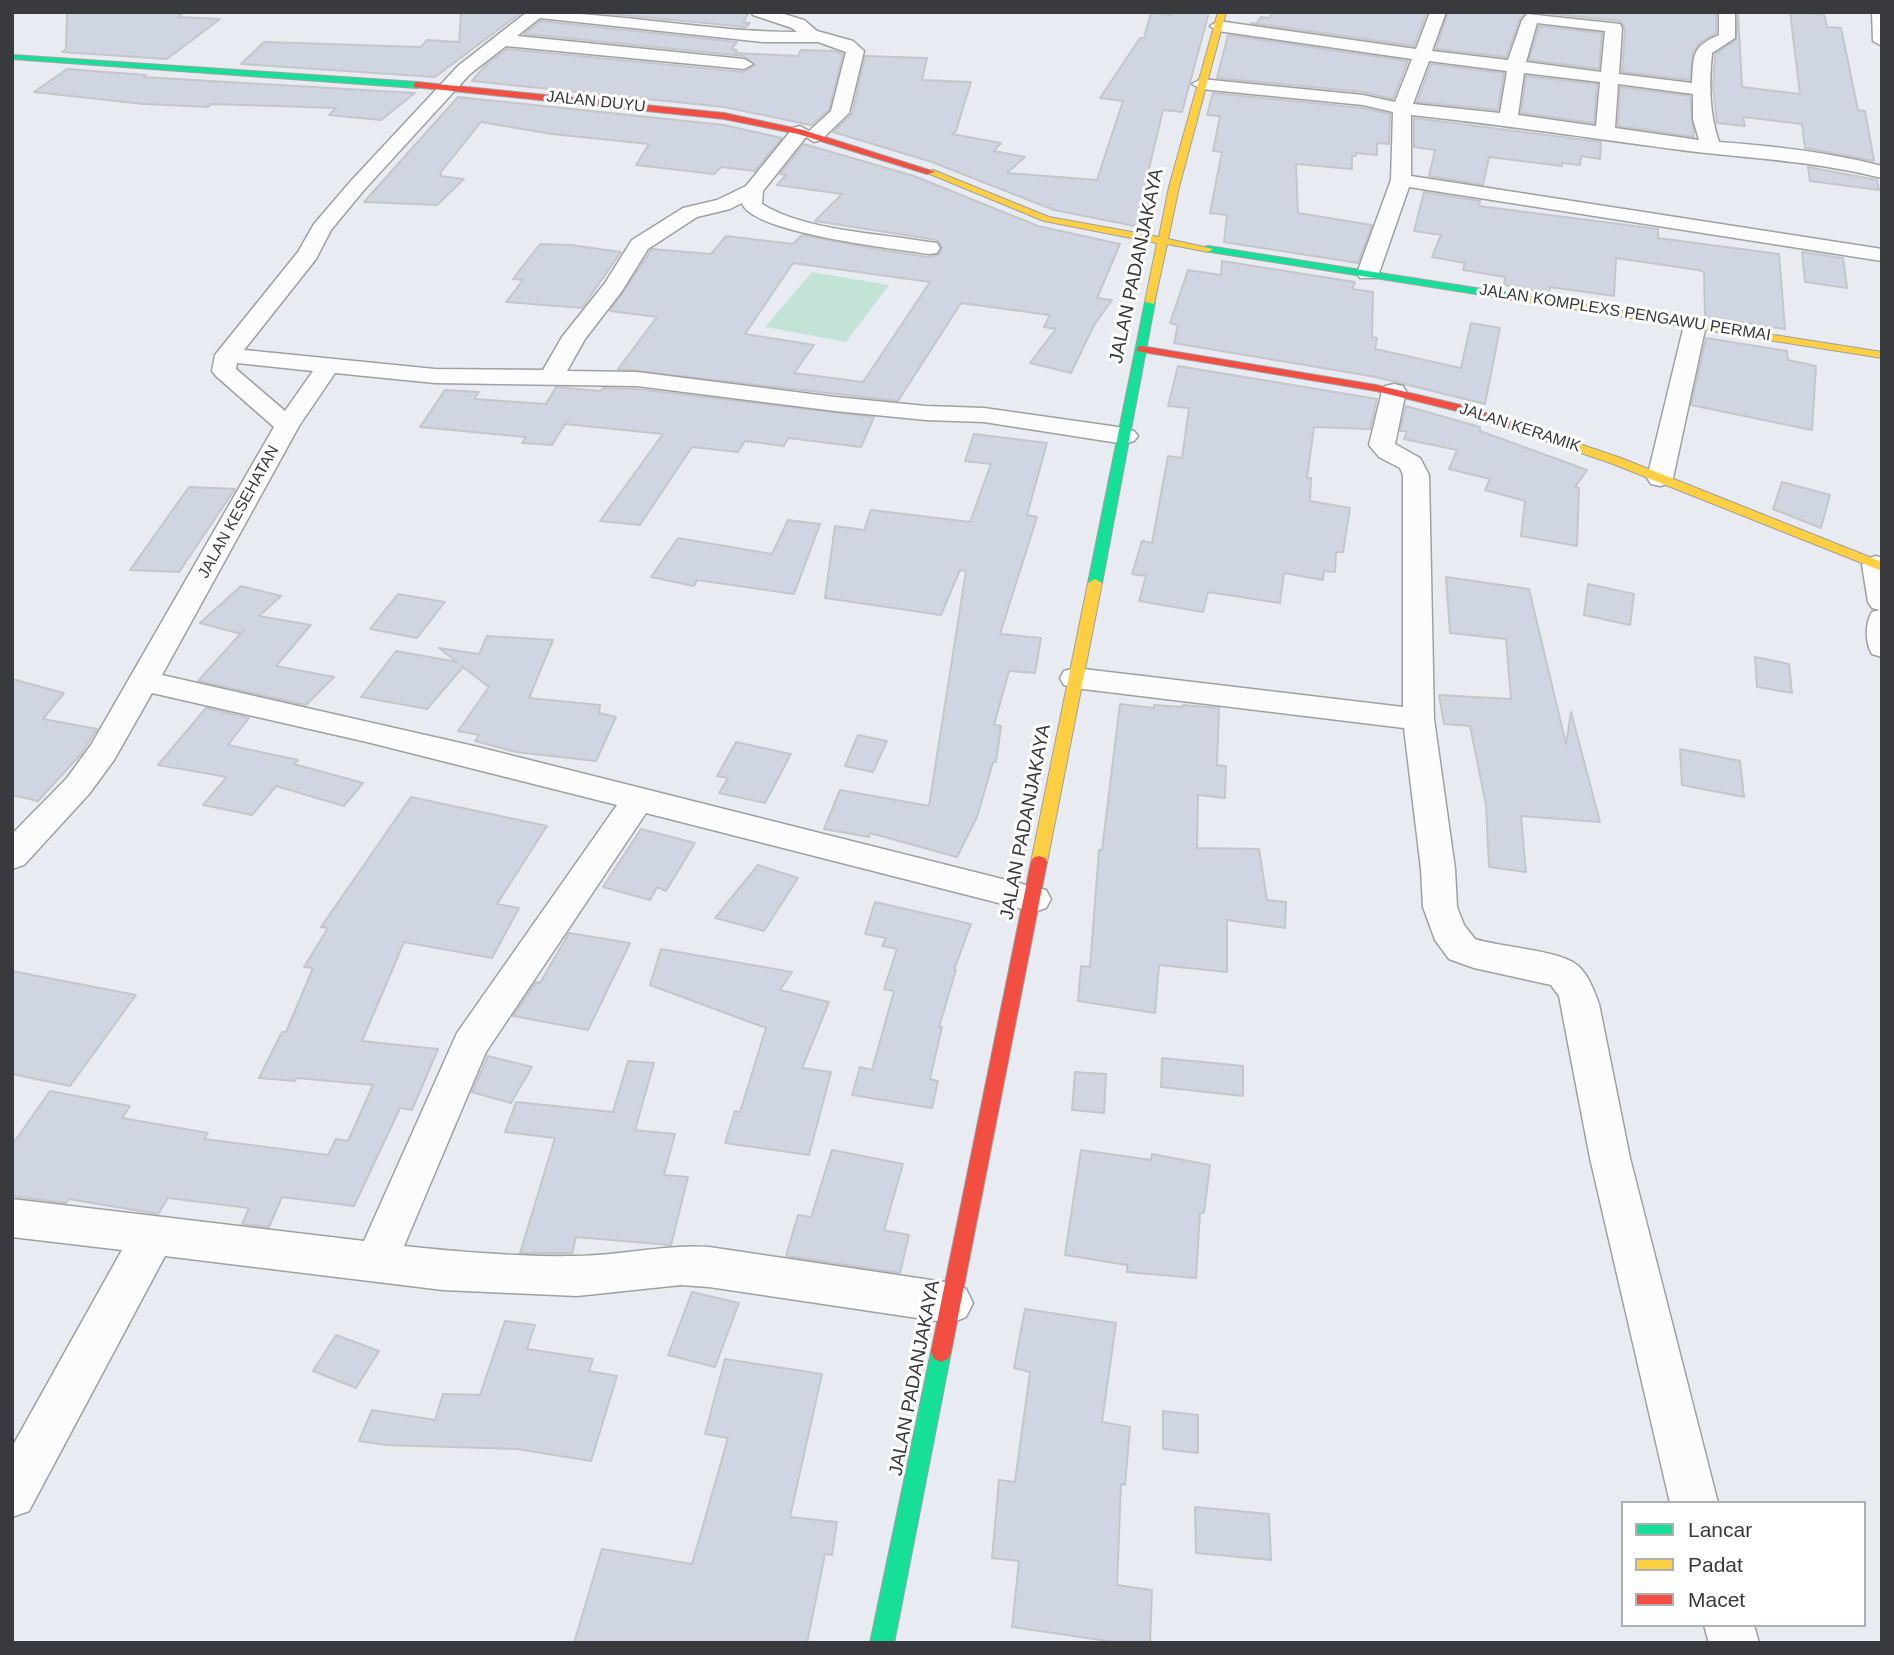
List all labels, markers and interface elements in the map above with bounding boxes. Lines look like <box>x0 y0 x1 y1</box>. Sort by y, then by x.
street label: JALAN DUYU <box>545 87 647 117</box>
street label: JALAN PADANJAKAYA <box>1105 167 1169 365</box>
street label: JALAN KOMPLEXS PENGAWU PERMAI <box>1478 280 1772 346</box>
street label: JALAN KERAMIK <box>1457 399 1583 457</box>
street label: JALAN KESEHATAN <box>195 442 283 582</box>
street label: JALAN PADANJAKAYA <box>996 722 1056 922</box>
street label: JALAN PADANJAKAYA <box>885 1278 945 1478</box>
legend <box>1621 1501 1866 1627</box>
text: Lancar <box>1688 1518 1752 1541</box>
text: Padat <box>1688 1553 1743 1576</box>
text: Macet <box>1688 1588 1745 1611</box>

